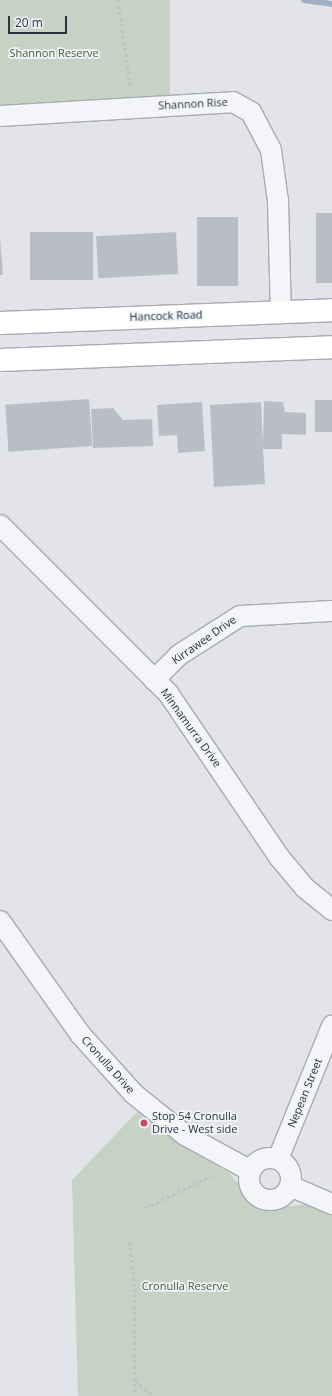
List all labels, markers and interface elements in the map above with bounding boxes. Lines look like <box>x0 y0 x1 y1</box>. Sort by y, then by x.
scale bar <box>10 8 69 34</box>
text: 20 m <box>15 14 43 31</box>
park label: Shannon Reserve <box>9 46 99 60</box>
street label: Shannon Rise <box>158 96 228 112</box>
street label: Hancock Road <box>129 308 203 324</box>
street label: Kirrawee Drive <box>169 613 239 667</box>
street label: Minnamurra Drive <box>158 686 224 770</box>
street label: Cronulla Drive <box>79 1033 137 1097</box>
street label: Nepean Street <box>285 1056 325 1130</box>
place label: Stop 54 Cronulla Drive - West side <box>152 1110 237 1136</box>
marker: Stop 54 Cronulla Drive - West side <box>139 1118 149 1128</box>
park label: Cronulla Reserve <box>142 1279 228 1293</box>

